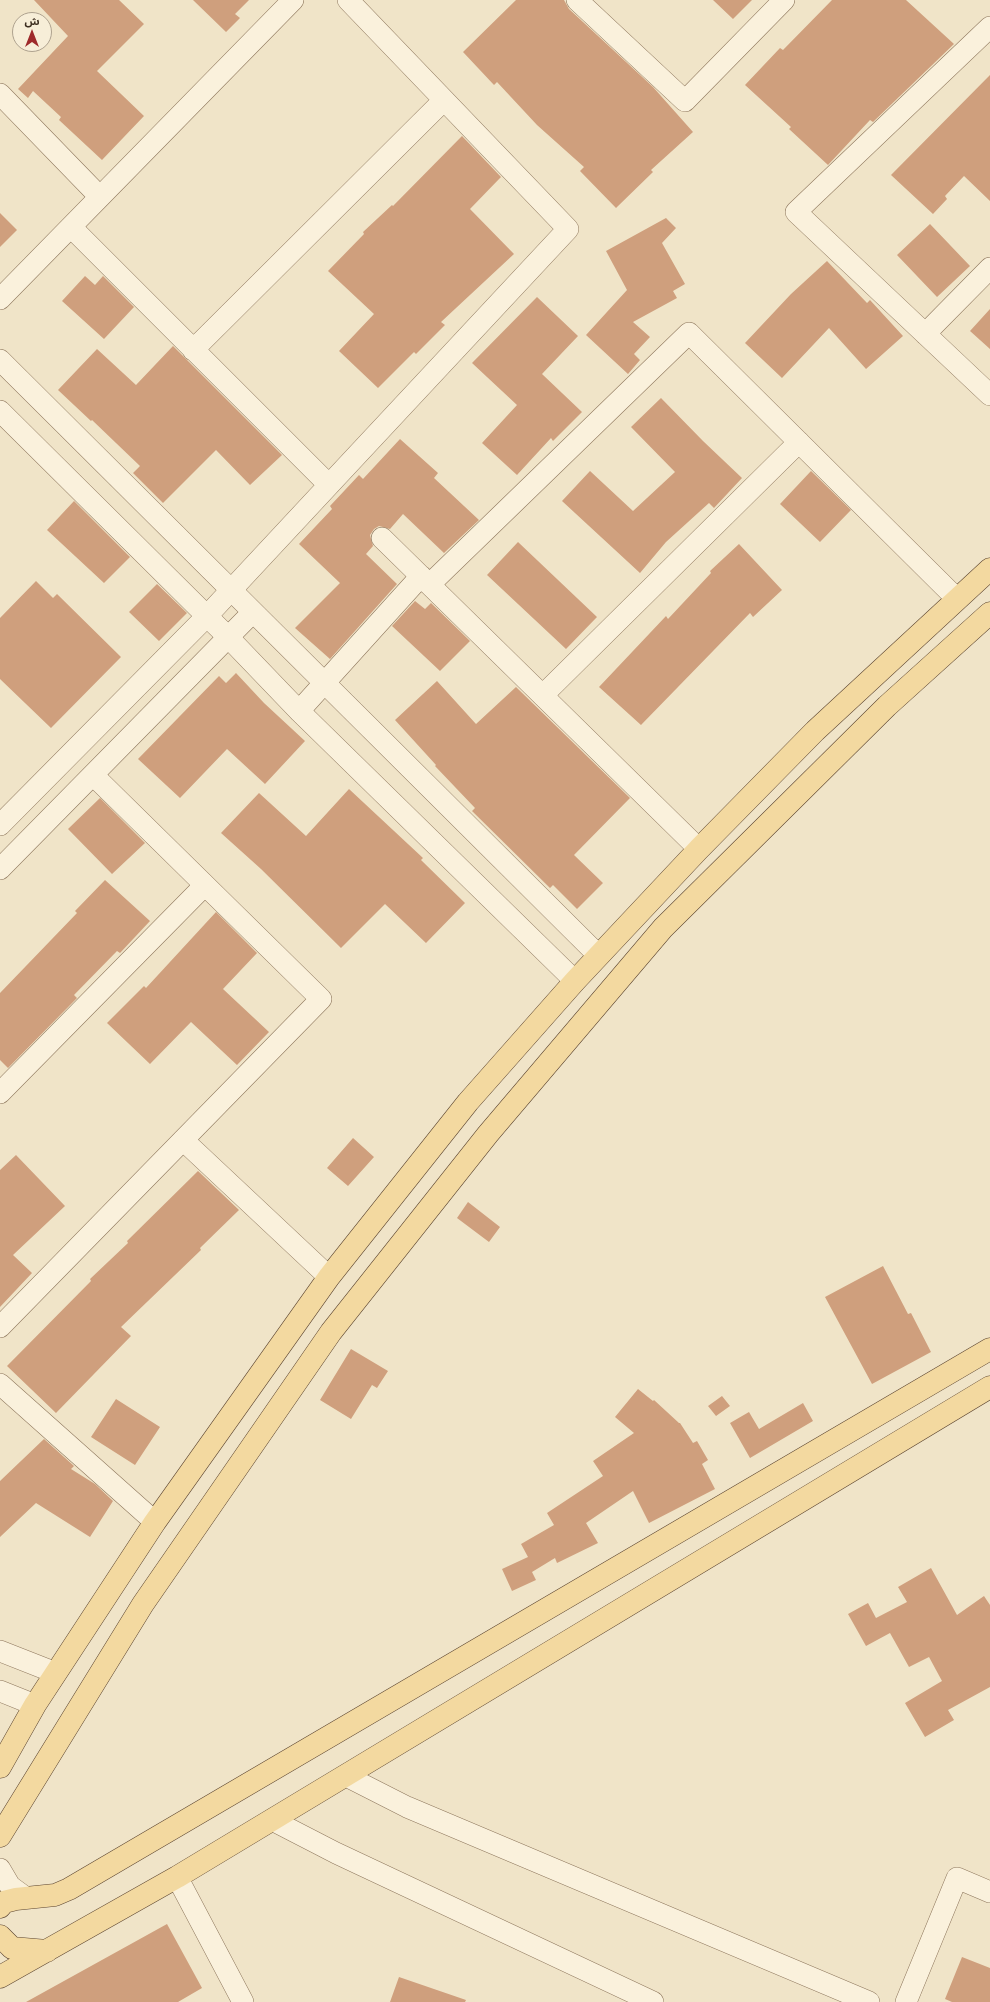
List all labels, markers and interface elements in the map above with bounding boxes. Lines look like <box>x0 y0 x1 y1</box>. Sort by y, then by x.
north arrow <box>12 12 52 52</box>
text: ش <box>24 15 40 27</box>

